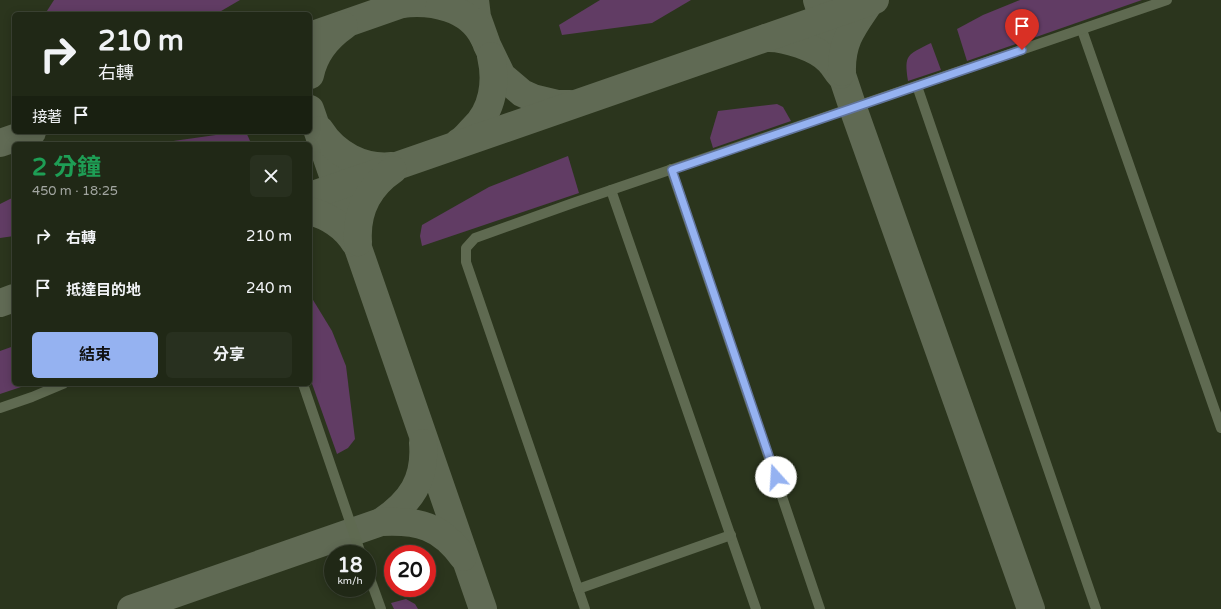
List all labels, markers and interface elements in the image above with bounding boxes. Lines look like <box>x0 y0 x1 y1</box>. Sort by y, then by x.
pin <box>1005 9 1039 50</box>
icon: arrive <box>1011 15 1033 37</box>
text: 210 m <box>98 24 184 58</box>
icon: right <box>32 28 84 80</box>
text: 右轉 <box>98 62 134 84</box>
icon: arrive <box>70 104 92 126</box>
text: 接著 <box>32 108 62 126</box>
text: 2 分鐘 <box>32 153 101 182</box>
button: close <box>250 155 292 197</box>
text: 450 m · 18:25 <box>32 183 118 199</box>
icon: right <box>32 225 54 247</box>
text: 210 m <box>246 227 292 245</box>
text: 右轉 <box>66 229 96 247</box>
icon: arrive <box>32 277 54 299</box>
text: 240 m <box>246 279 292 297</box>
text: 抵達目的地 <box>66 281 141 299</box>
button: 結束 <box>32 332 158 378</box>
button: 分享 <box>166 332 292 378</box>
position arrow <box>755 456 797 498</box>
speed limit sign: 20 <box>384 545 436 597</box>
text: 18 <box>337 554 363 578</box>
text: km/h <box>337 575 363 587</box>

